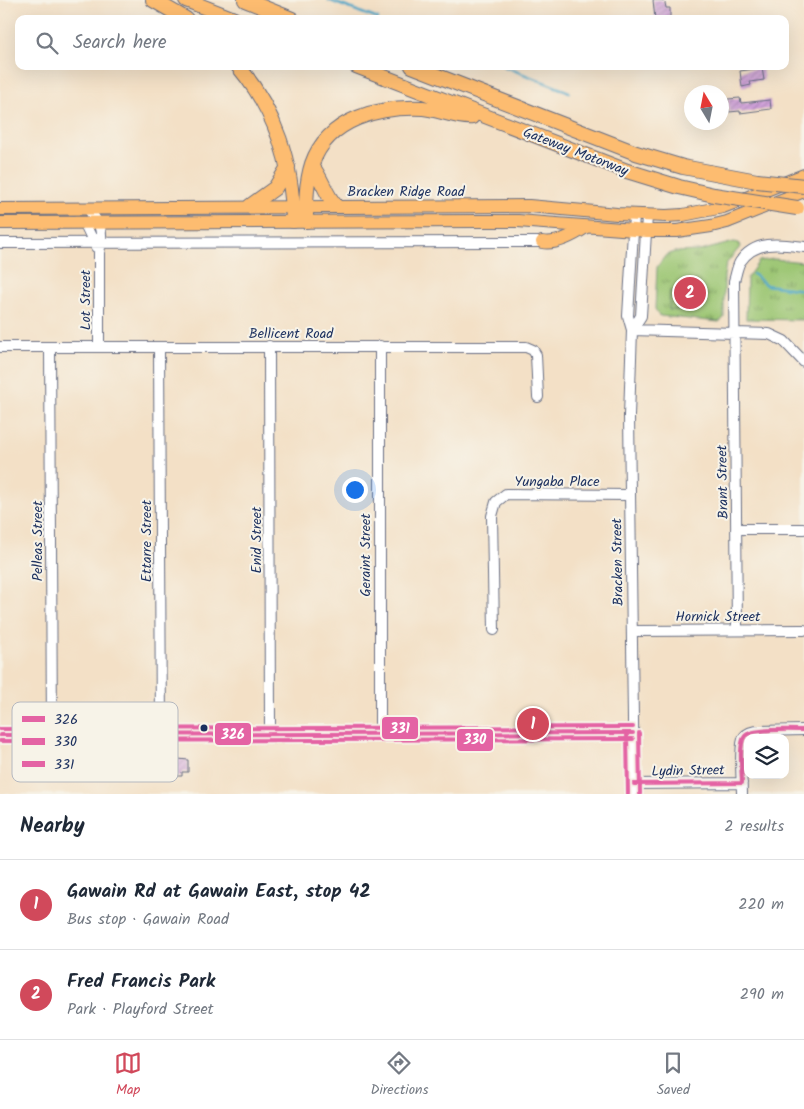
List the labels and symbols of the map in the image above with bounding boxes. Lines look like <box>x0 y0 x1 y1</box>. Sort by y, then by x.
north arrow <box>684 85 729 130</box>
street label: Gateway Motorway <box>520 122 632 182</box>
street label: Bracken Ridge Road <box>347 181 466 203</box>
street label: Lot Street <box>75 269 97 330</box>
pin: 2 <box>674 274 706 312</box>
street label: Bellicent Road <box>249 323 334 345</box>
street label: Brant Street <box>711 444 735 519</box>
street label: Yungaba Place <box>514 471 600 493</box>
your location <box>342 477 368 503</box>
street label: Ettarre Street <box>136 499 158 582</box>
street label: Pelleas Street <box>27 500 49 581</box>
street label: Enid Street <box>246 506 268 574</box>
street label: Geraint Street <box>355 513 377 597</box>
street label: Bracken Street <box>606 517 630 606</box>
street label: Hornick Street <box>675 606 761 628</box>
legend <box>12 702 178 782</box>
pin: 1 <box>517 705 549 743</box>
text: 326 <box>54 709 78 731</box>
line badge: 331 <box>381 716 419 740</box>
text: 331 <box>389 718 411 740</box>
line badge: 326 <box>214 722 252 746</box>
unlabelled marker <box>199 723 209 733</box>
text: 326 <box>220 724 245 746</box>
line badge: 330 <box>456 728 494 752</box>
text: 330 <box>463 729 487 751</box>
text: 330 <box>54 731 77 753</box>
text: 331 <box>54 754 74 776</box>
street label: Lydin Street <box>651 759 725 783</box>

